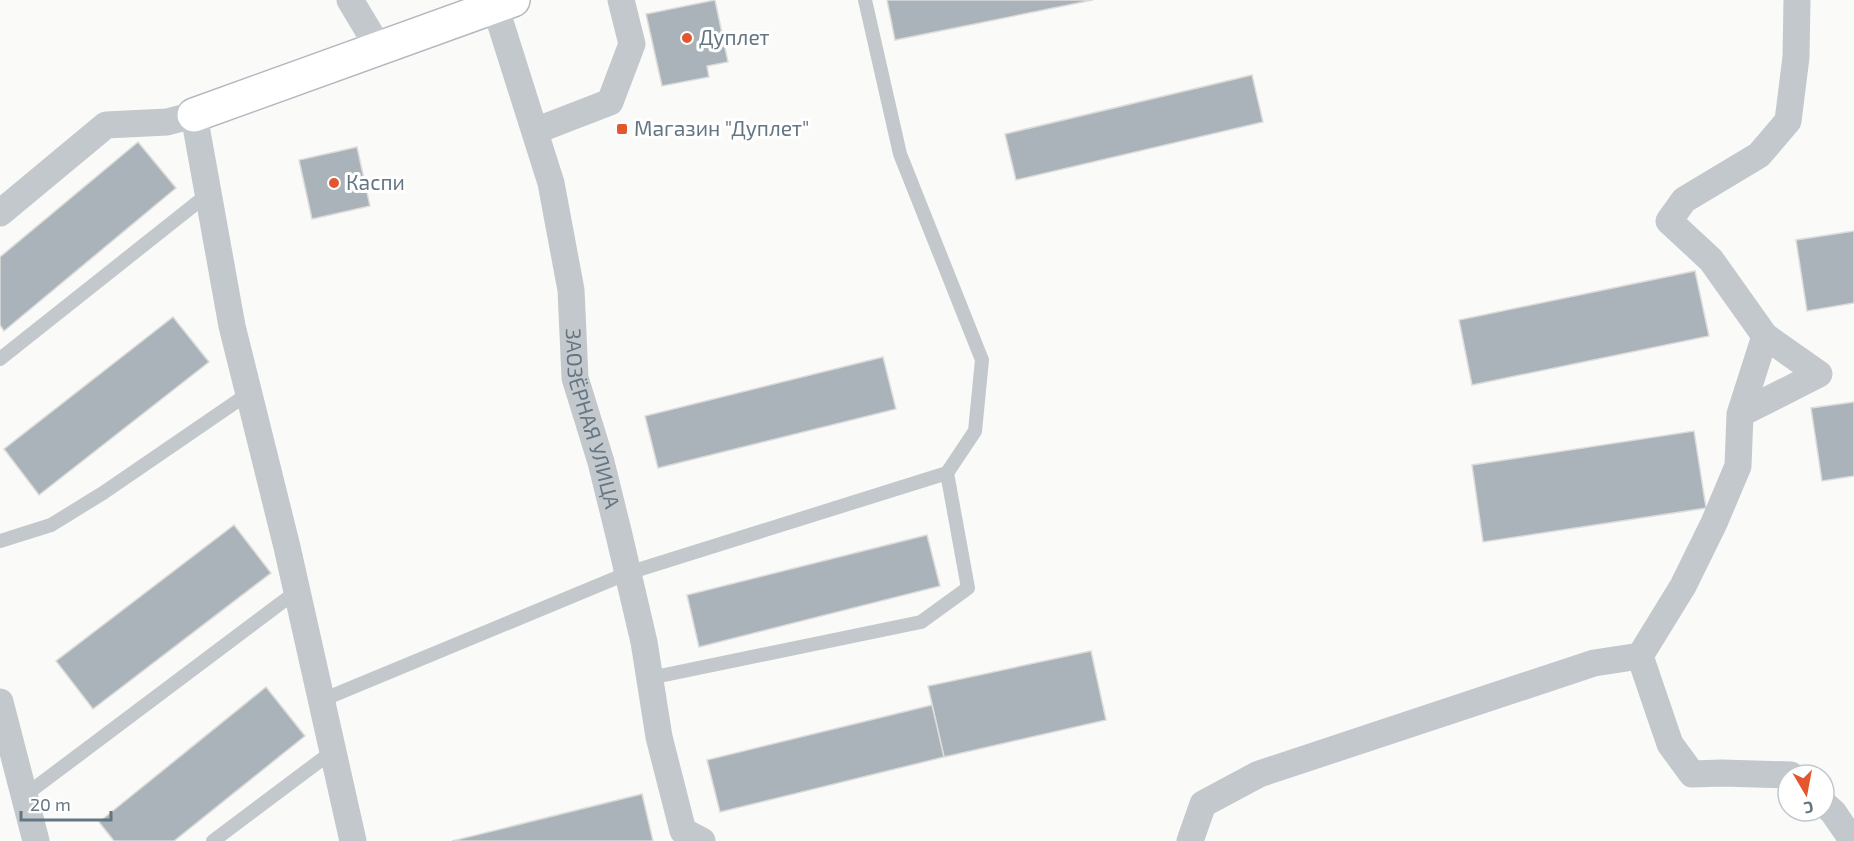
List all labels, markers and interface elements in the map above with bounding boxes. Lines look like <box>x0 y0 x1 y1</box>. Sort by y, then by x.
place label: Дуплет <box>699 24 770 50</box>
marker: Дуплет <box>680 31 694 45</box>
place label: Магазин "Дуплет" <box>634 115 809 141</box>
marker: Магазин "Дуплет" <box>615 122 629 136</box>
place label: Каспи <box>346 169 405 194</box>
marker: Каспи <box>327 176 341 190</box>
street label: ЗАОЗЁРНАЯ УЛИЦА <box>562 328 626 511</box>
north arrow <box>1776 763 1836 823</box>
scale bar <box>21 784 111 822</box>
text: 20 m <box>30 793 71 815</box>
text: С <box>1802 798 1815 818</box>

